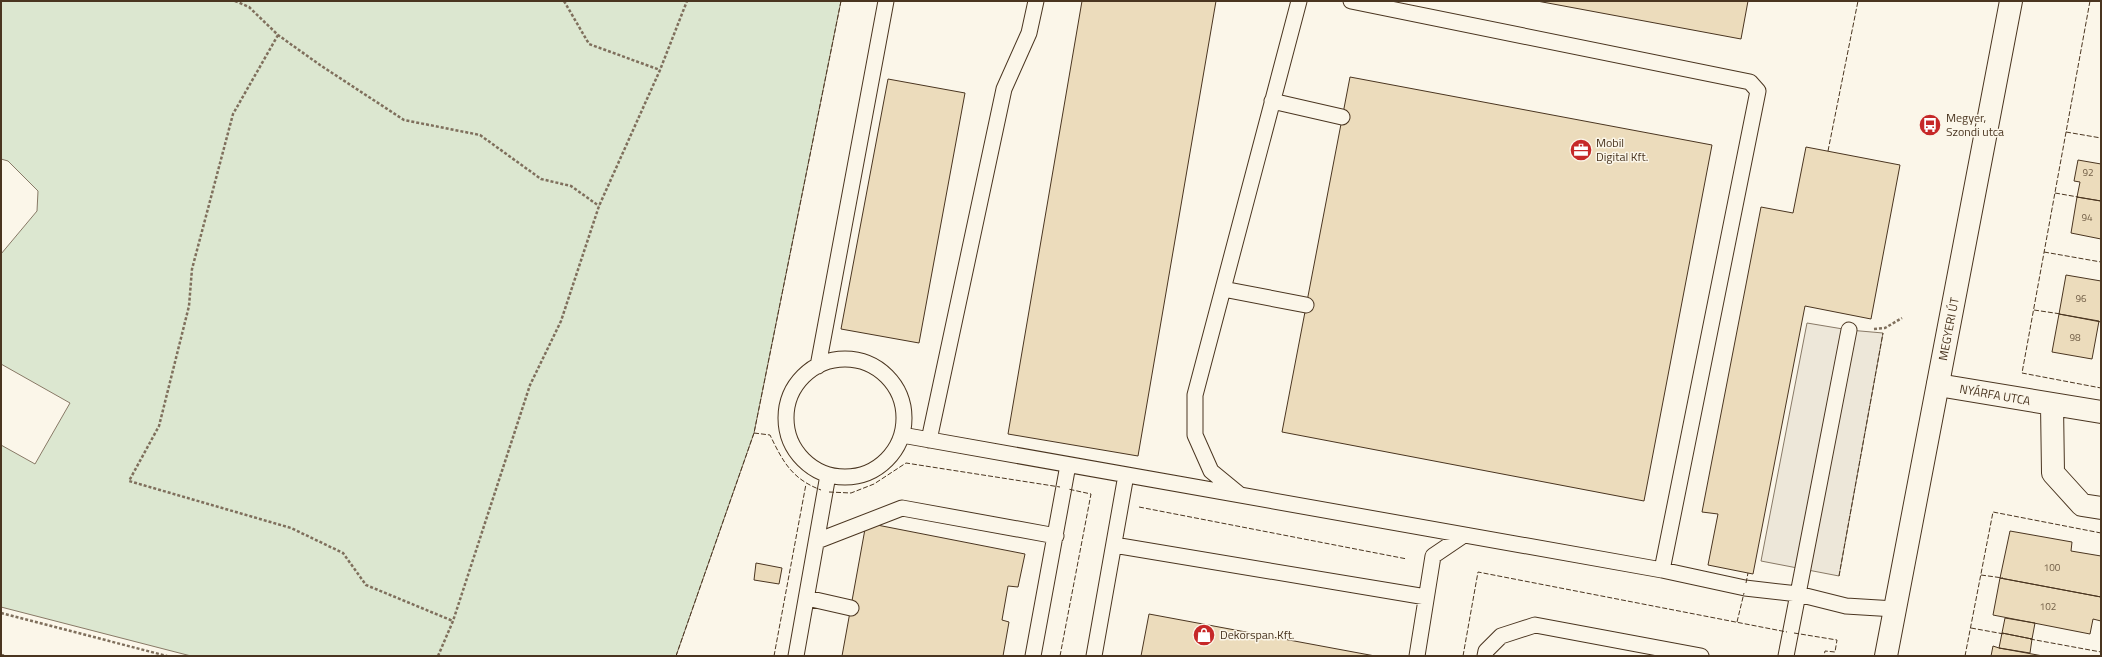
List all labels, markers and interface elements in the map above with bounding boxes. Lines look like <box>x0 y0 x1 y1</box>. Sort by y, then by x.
place label: Megyer, Szondi utca <box>1946 108 2004 141</box>
bus stop icon: Megyer, Szondi utca <box>1917 112 1943 138</box>
place label: Mobil Digital Kft. <box>1596 133 1648 166</box>
office icon: Mobil Digital Kft. <box>1568 137 1594 163</box>
house number: 92 <box>2082 165 2094 180</box>
house number: 94 <box>2081 210 2093 225</box>
house number: 96 <box>2075 291 2087 306</box>
street label: MEGYERI ÚT <box>1933 295 1964 362</box>
house number: 98 <box>2069 330 2081 345</box>
street label: NYÁRFA UTCA <box>1958 379 2032 410</box>
house number: 100 <box>2044 560 2061 575</box>
house number: 102 <box>2040 599 2056 614</box>
shop icon: Dekorspan Kft. <box>1191 622 1217 648</box>
place label: Dekorspan Kft. <box>1220 625 1294 644</box>

